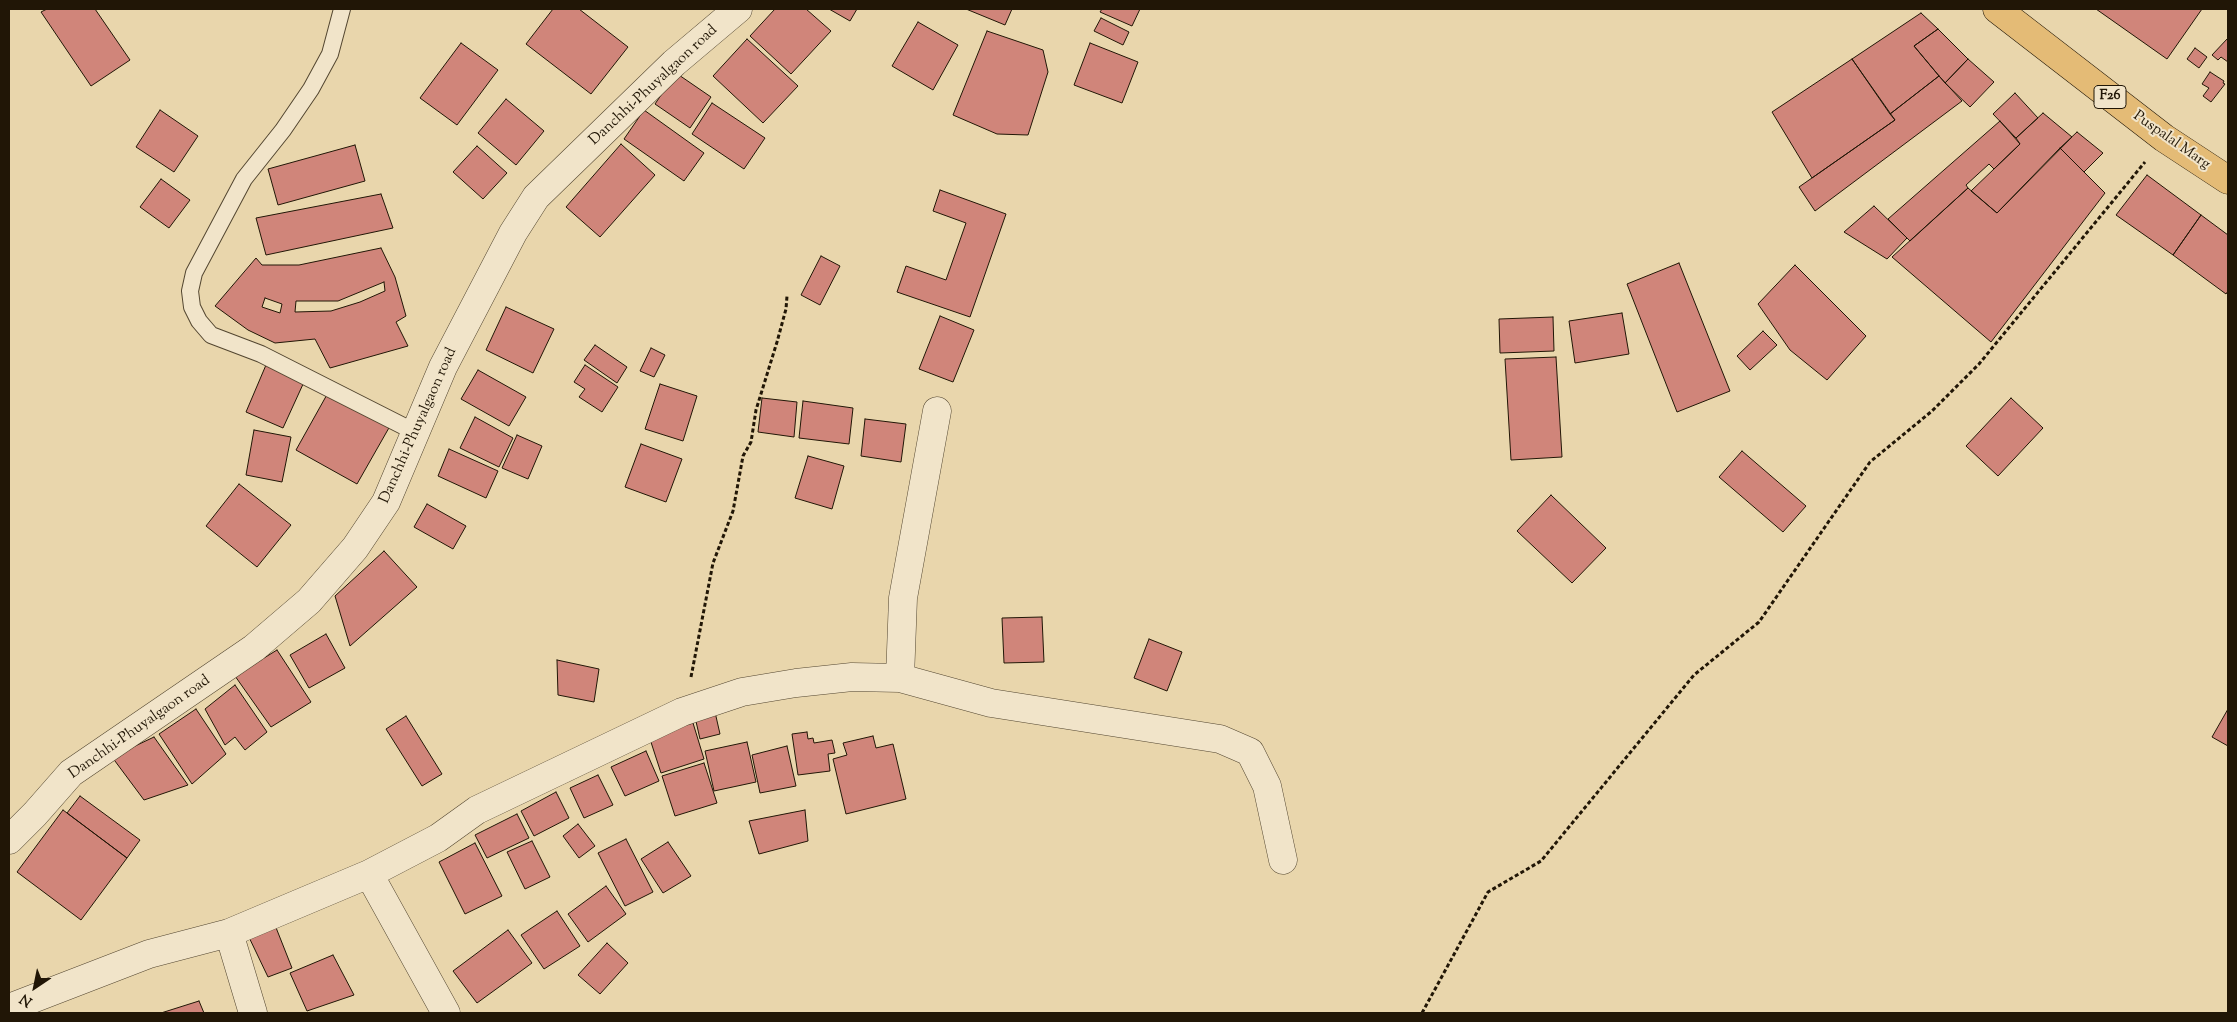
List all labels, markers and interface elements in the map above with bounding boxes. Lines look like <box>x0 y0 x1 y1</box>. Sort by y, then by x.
street label: Danchhi-Phuyalgaon road <box>586 22 722 150</box>
road number: F26 <box>2094 85 2126 108</box>
street label: Puspalal Marg <box>2129 108 2213 174</box>
street label: Danchhi-Phuyalgaon road <box>376 345 462 507</box>
street label: Danchhi-Phuyalgaon road <box>66 672 214 784</box>
north arrow <box>10 962 60 1012</box>
text: N <box>16 988 37 1011</box>

